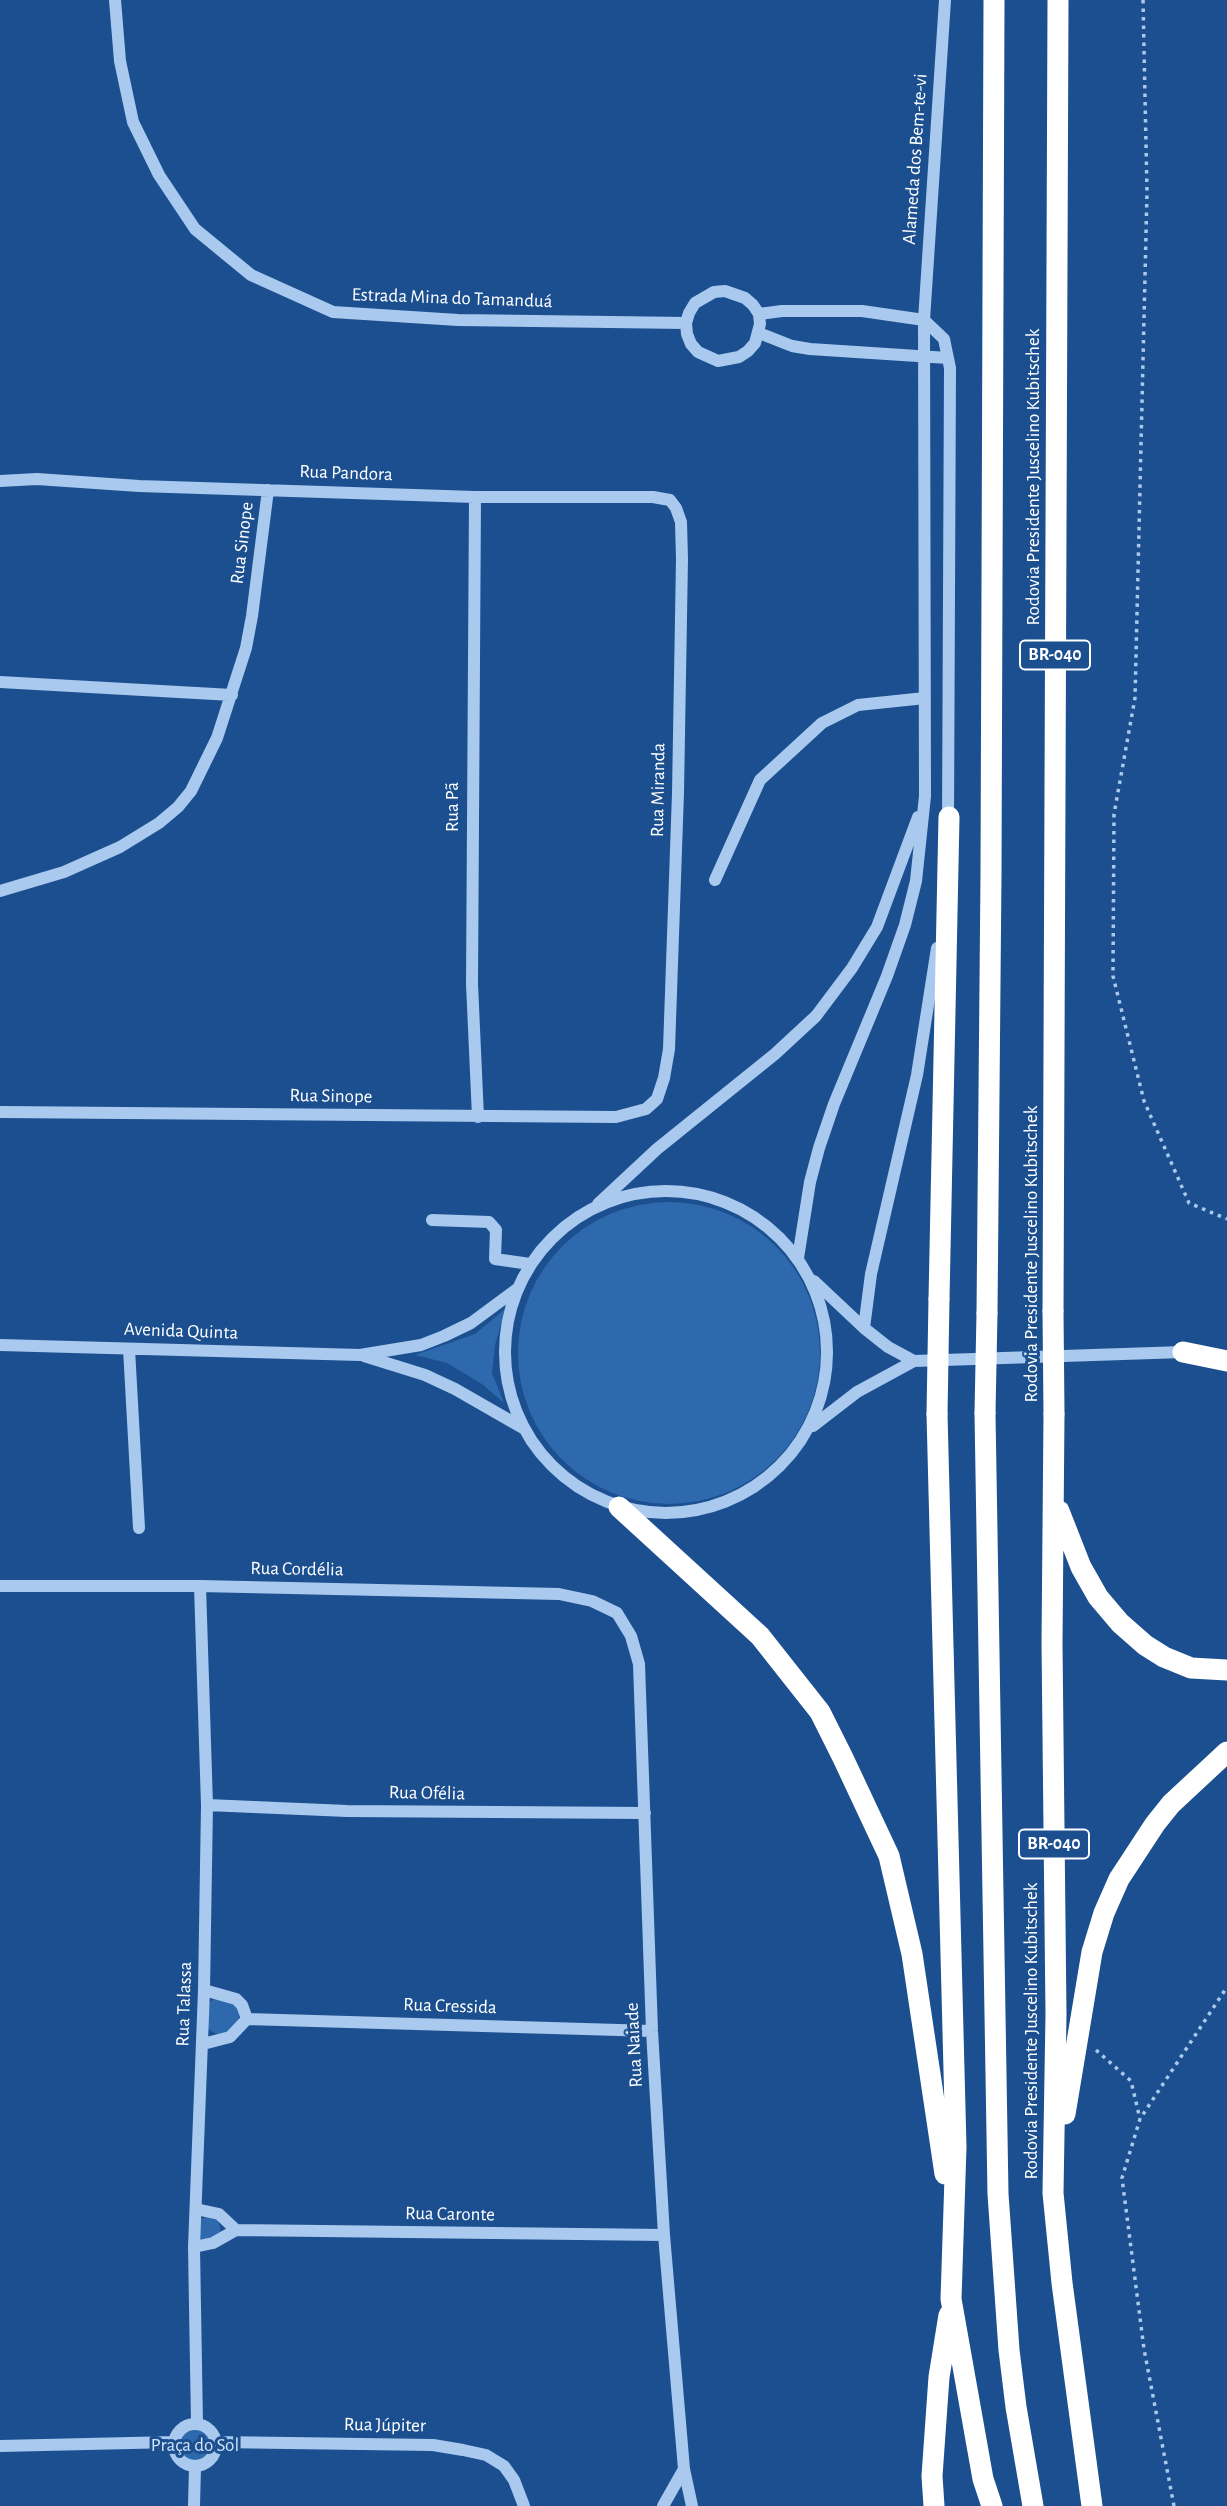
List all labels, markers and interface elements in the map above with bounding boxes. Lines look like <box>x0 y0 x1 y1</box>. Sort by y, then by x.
street label: Alameda dos Bem-te-vi <box>898 73 932 245</box>
street label: Estrada Mina do Tamanduá <box>351 283 553 313</box>
street label: Rodovia Presidente Juscelino Kubitschek <box>1022 329 1044 625</box>
street label: Rua Pandora <box>299 460 393 486</box>
street label: Rua Sinope <box>226 500 258 586</box>
road number: BR-040 <box>1020 640 1090 670</box>
street label: Rua Miranda <box>646 743 670 837</box>
street label: Rua Pã <box>441 782 463 832</box>
street label: Rua Sinope <box>289 1084 373 1108</box>
street label: Rodovia Presidente Juscelino Kubitschek <box>1020 1106 1042 1402</box>
street label: Avenida Quinta <box>123 1318 239 1344</box>
street label: Rua Cordélia <box>250 1557 344 1581</box>
street label: Rua Ofélia <box>389 1781 465 1805</box>
road number: BR-040 <box>1019 1830 1089 1858</box>
street label: Rodovia Presidente Juscelino Kubitschek <box>1020 1883 1042 2179</box>
street label: Rua Talassa <box>171 1961 197 2047</box>
street label: Rua Cressida <box>403 1993 497 2019</box>
street label: Rua Naiade <box>620 2002 648 2088</box>
street label: Rua Caronte <box>405 2202 495 2226</box>
street label: Rua Júpiter <box>344 2413 426 2437</box>
park label: Praça do Sol <box>151 2434 239 2456</box>

